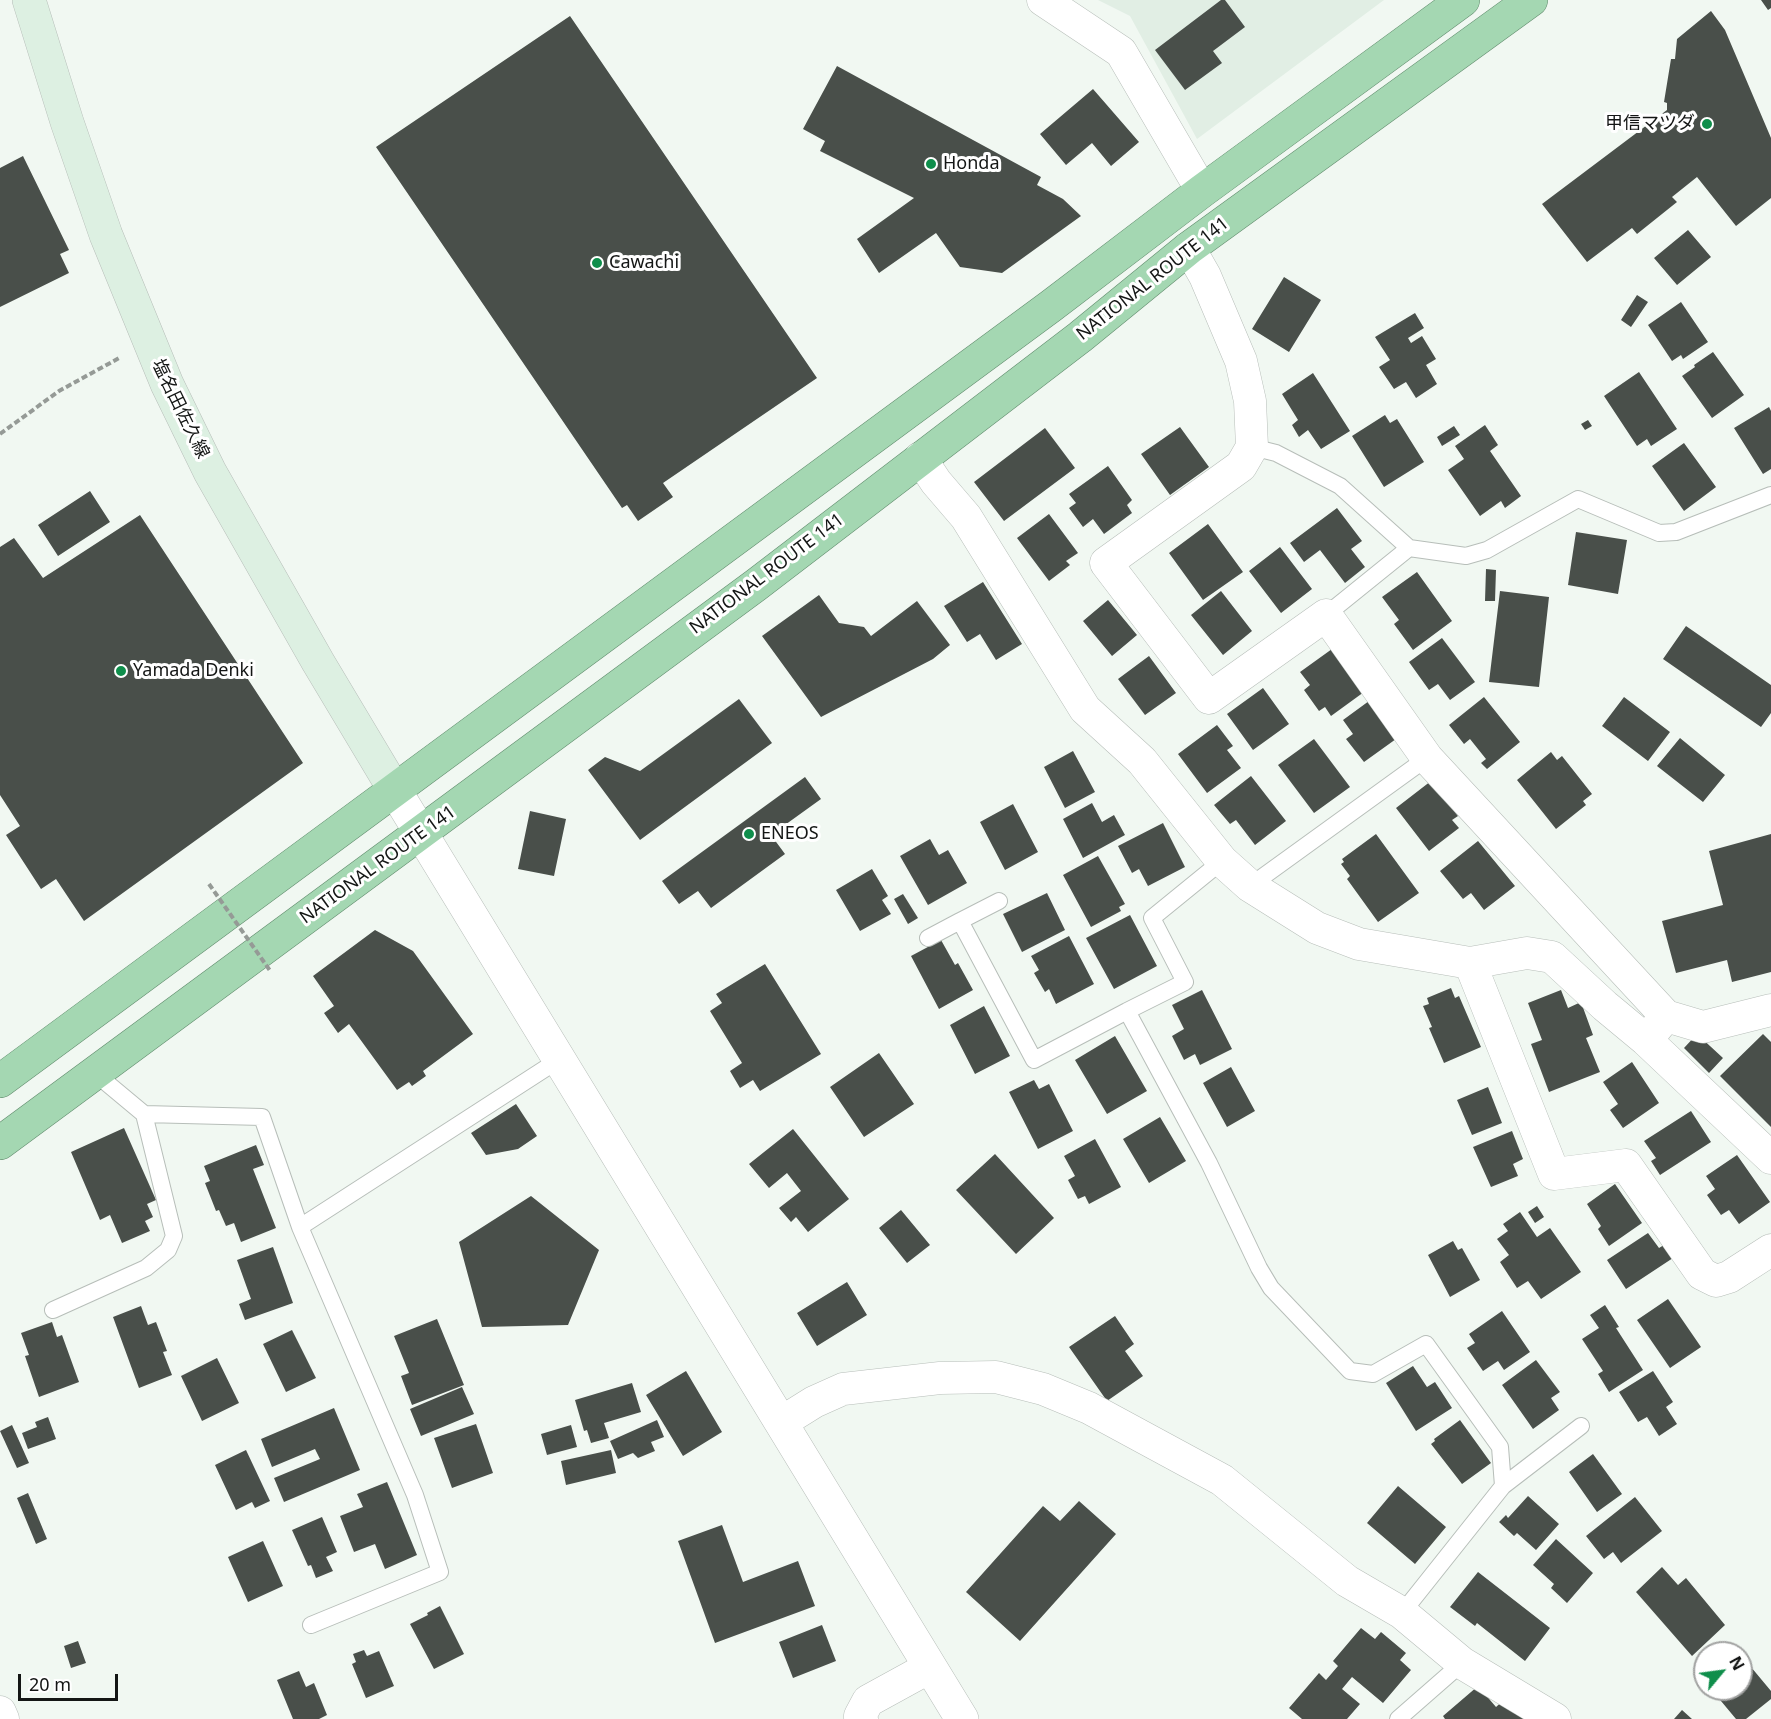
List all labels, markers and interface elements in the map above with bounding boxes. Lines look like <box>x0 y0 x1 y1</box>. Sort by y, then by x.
place label: 甲信マツダ <box>1605 113 1695 135</box>
marker: 甲信マツダ <box>1700 117 1714 131</box>
place label: Honda <box>943 153 1000 175</box>
marker: Honda <box>924 157 938 171</box>
street label: NATIONAL ROUTE 141 <box>1073 213 1233 345</box>
place label: Cawachi <box>609 252 679 274</box>
marker: Cawachi <box>590 256 604 270</box>
street label: 塩名田佐久線 <box>147 356 213 462</box>
street label: NATIONAL ROUTE 141 <box>686 509 848 639</box>
place label: Yamada Denki <box>133 660 254 682</box>
marker: Yamada Denki <box>114 664 128 678</box>
street label: NATIONAL ROUTE 141 <box>296 801 460 929</box>
place label: ENEOS <box>761 823 819 845</box>
marker: ENEOS <box>742 827 756 841</box>
north arrow <box>1693 1641 1753 1701</box>
text: N <box>1724 1652 1750 1674</box>
scale bar <box>21 1662 122 1700</box>
text: 20 m <box>29 1672 71 1696</box>

